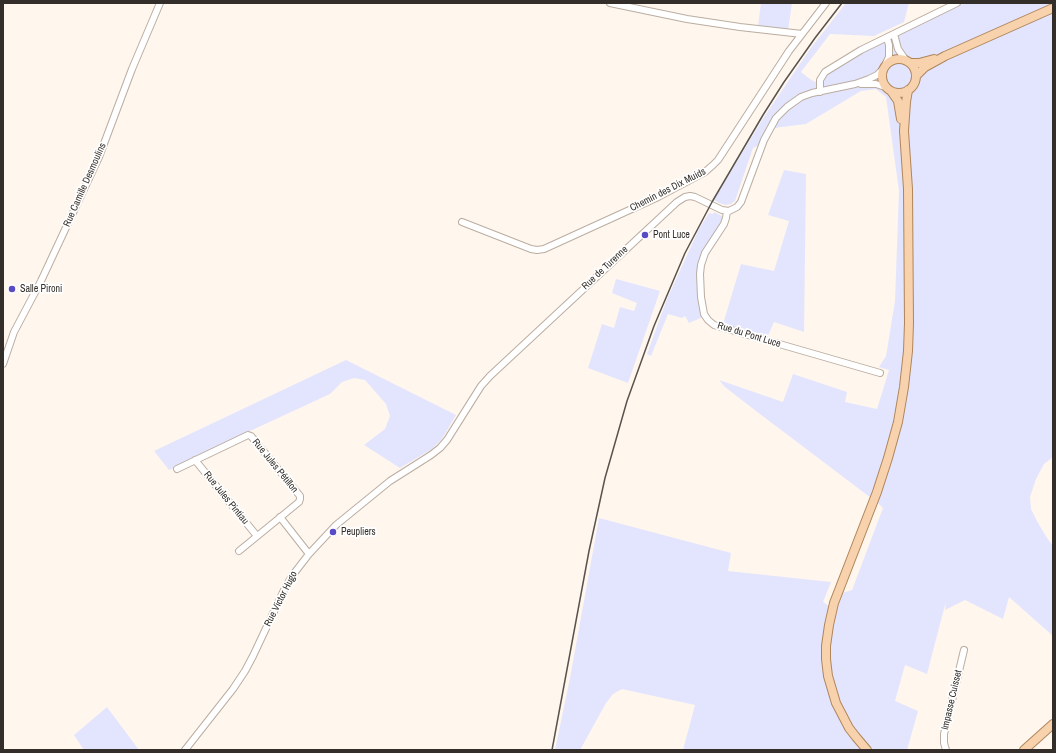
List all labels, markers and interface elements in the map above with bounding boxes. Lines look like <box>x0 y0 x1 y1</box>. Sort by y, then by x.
street label: Rue Camille Desmoulins <box>61 141 109 229</box>
street label: Chemin des Dix Muids <box>628 166 708 214</box>
place label: Pont Luce <box>653 229 690 241</box>
marker: Pont Luce <box>640 230 650 240</box>
street label: Rue de Turenne <box>579 244 631 292</box>
place label: Salle Pironi <box>20 283 62 295</box>
marker: Salle Pironi <box>7 284 17 294</box>
street label: Rue du Pont Luce <box>716 320 782 350</box>
street label: Rue Jules Pétillon <box>250 437 300 495</box>
street label: Rue Jules Pintiau <box>201 469 251 527</box>
place label: Peupliers <box>341 526 376 538</box>
marker: Peupliers <box>328 527 338 537</box>
street label: Rue Victor Hugo <box>262 569 300 629</box>
street label: Impasse Cuisset <box>939 669 965 731</box>

